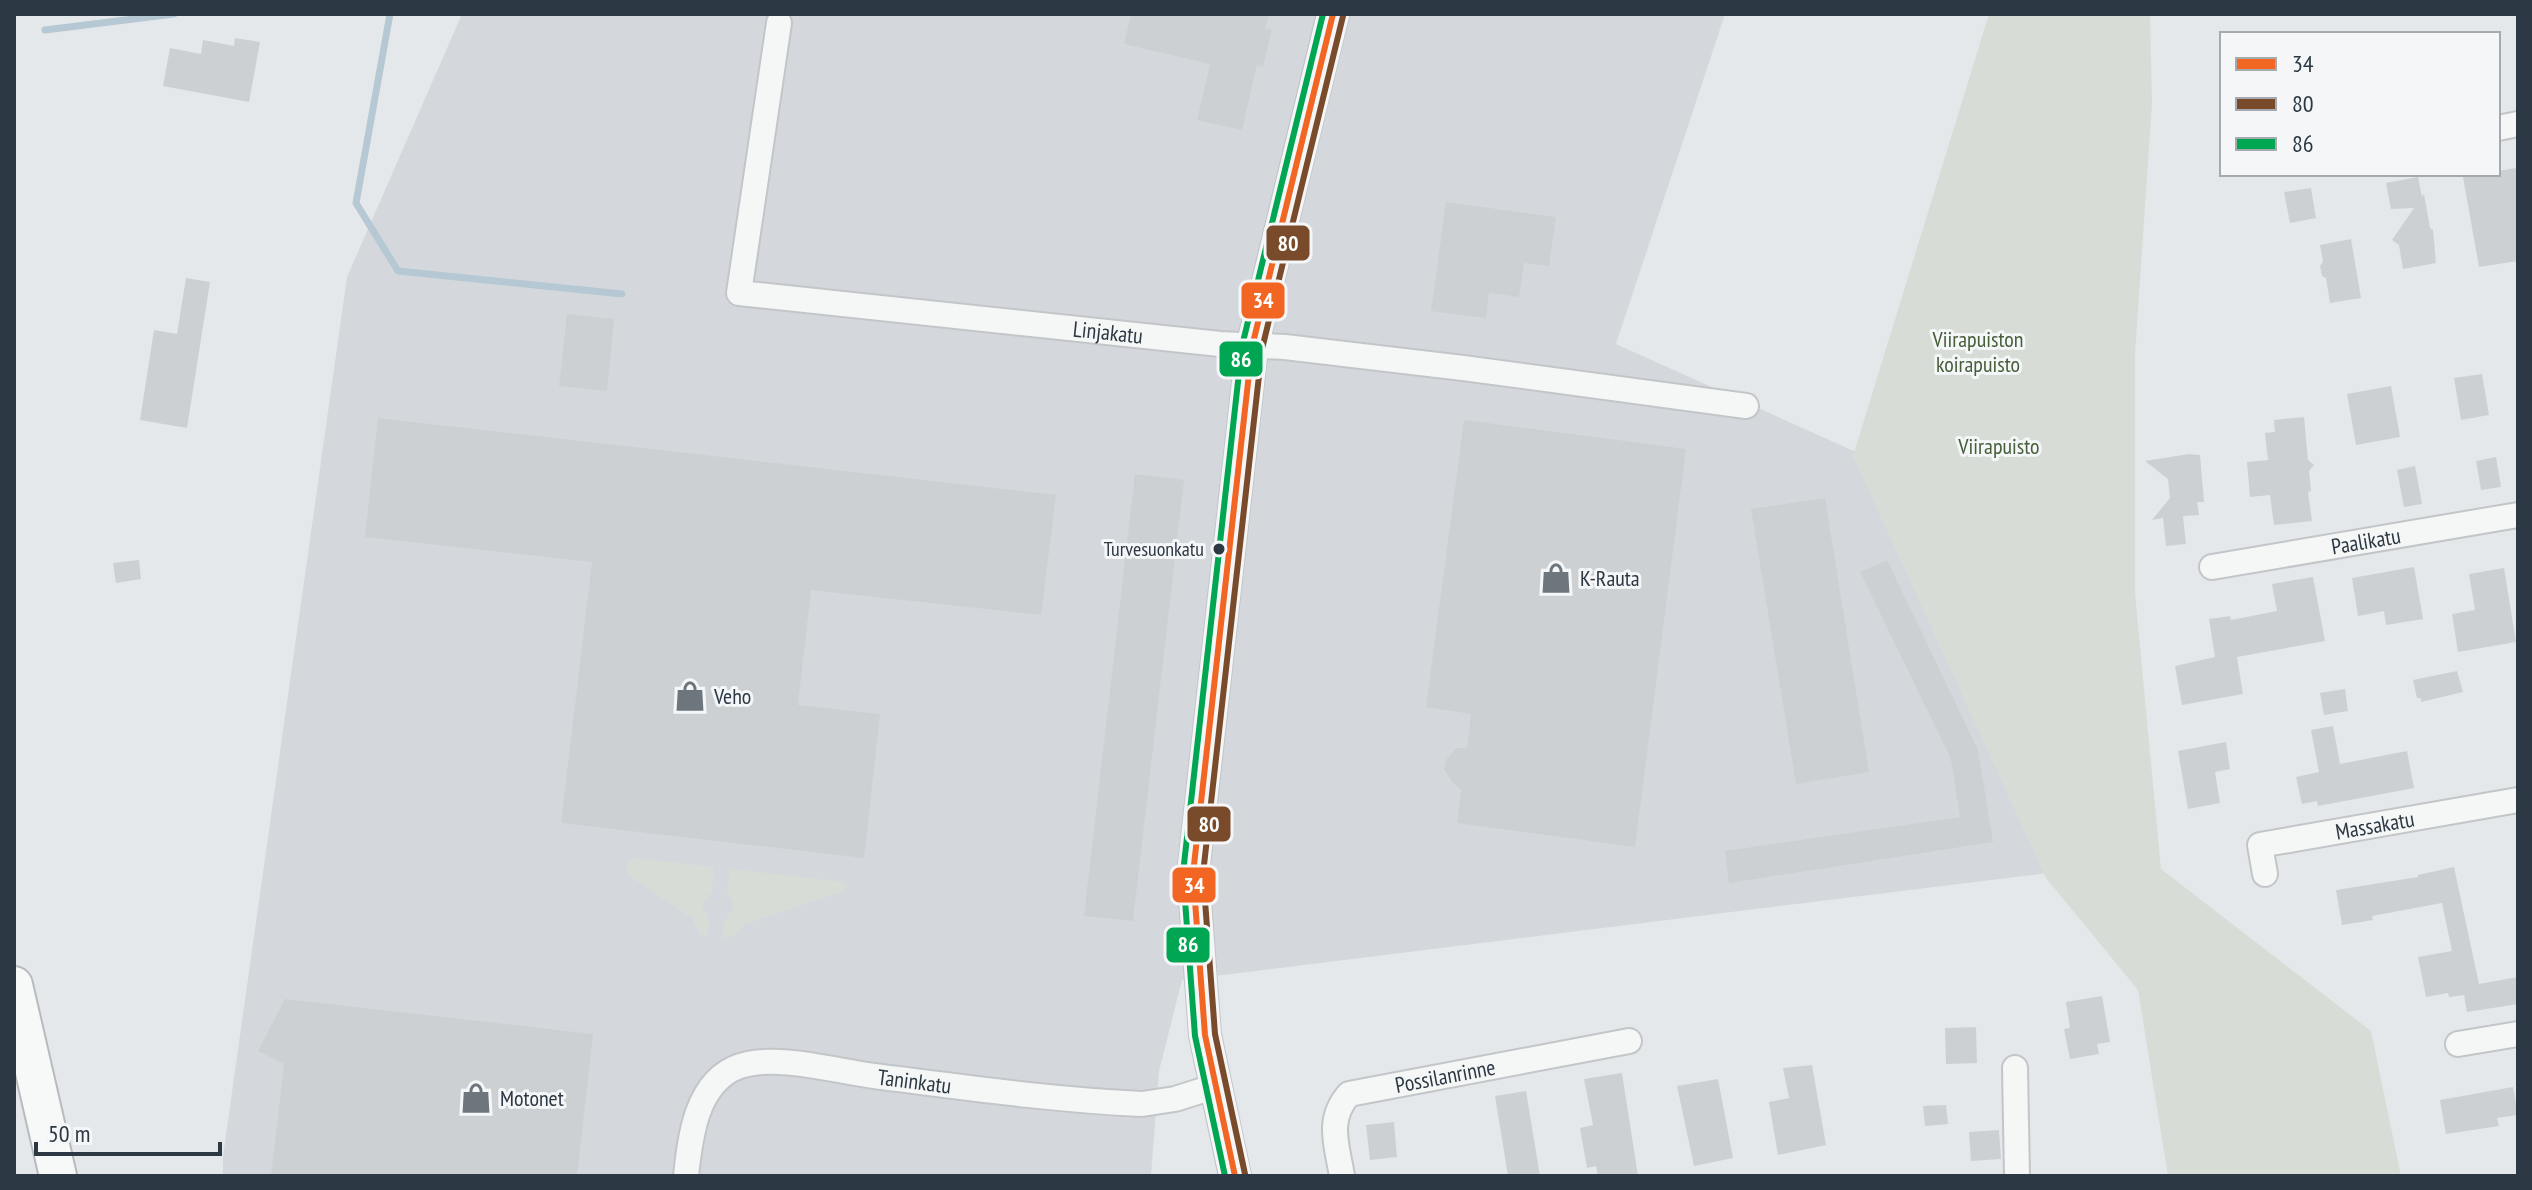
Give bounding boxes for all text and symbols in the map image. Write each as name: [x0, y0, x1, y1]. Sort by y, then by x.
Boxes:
legend: [2220, 32, 2500, 176]
text: 34: [2292, 48, 2314, 79]
text: 80: [2292, 88, 2314, 119]
text: 86: [2292, 128, 2314, 159]
line badge: 80: [1265, 224, 1311, 262]
text: 80: [1277, 229, 1299, 257]
line badge: 34: [1240, 281, 1286, 320]
text: 34: [1252, 286, 1274, 314]
street label: Linjakatu: [1072, 315, 1144, 350]
park label: Viirapuiston koirapuisto: [1932, 325, 2023, 378]
line badge: 86: [1218, 340, 1264, 378]
text: 86: [1230, 345, 1252, 373]
park label: Viirapuisto: [1957, 432, 2040, 460]
street label: Paalikatu: [2329, 521, 2403, 561]
place label: Turvesuonkatu: [1104, 536, 1204, 562]
marker: Turvesuonkatu: [1211, 541, 1227, 557]
shop icon: K-Rauta: [1539, 561, 1573, 595]
place label: K-Rauta: [1580, 564, 1640, 592]
shop icon: Veho: [673, 679, 707, 713]
place label: Veho: [713, 682, 751, 710]
street label: Massakatu: [2333, 804, 2416, 846]
line badge: 80: [1186, 805, 1232, 843]
text: 80: [1198, 810, 1220, 838]
line badge: 34: [1171, 866, 1217, 904]
text: 34: [1183, 871, 1205, 899]
line badge: 86: [1165, 926, 1211, 964]
text: 86: [1177, 930, 1199, 958]
street label: Possilanrinne: [1393, 1053, 1498, 1099]
street label: Taninkatu: [876, 1063, 953, 1100]
shop icon: Motonet: [459, 1081, 493, 1115]
place label: Motonet: [500, 1084, 564, 1112]
scale bar: [36, 1106, 220, 1156]
text: 50 m: [48, 1118, 90, 1149]

